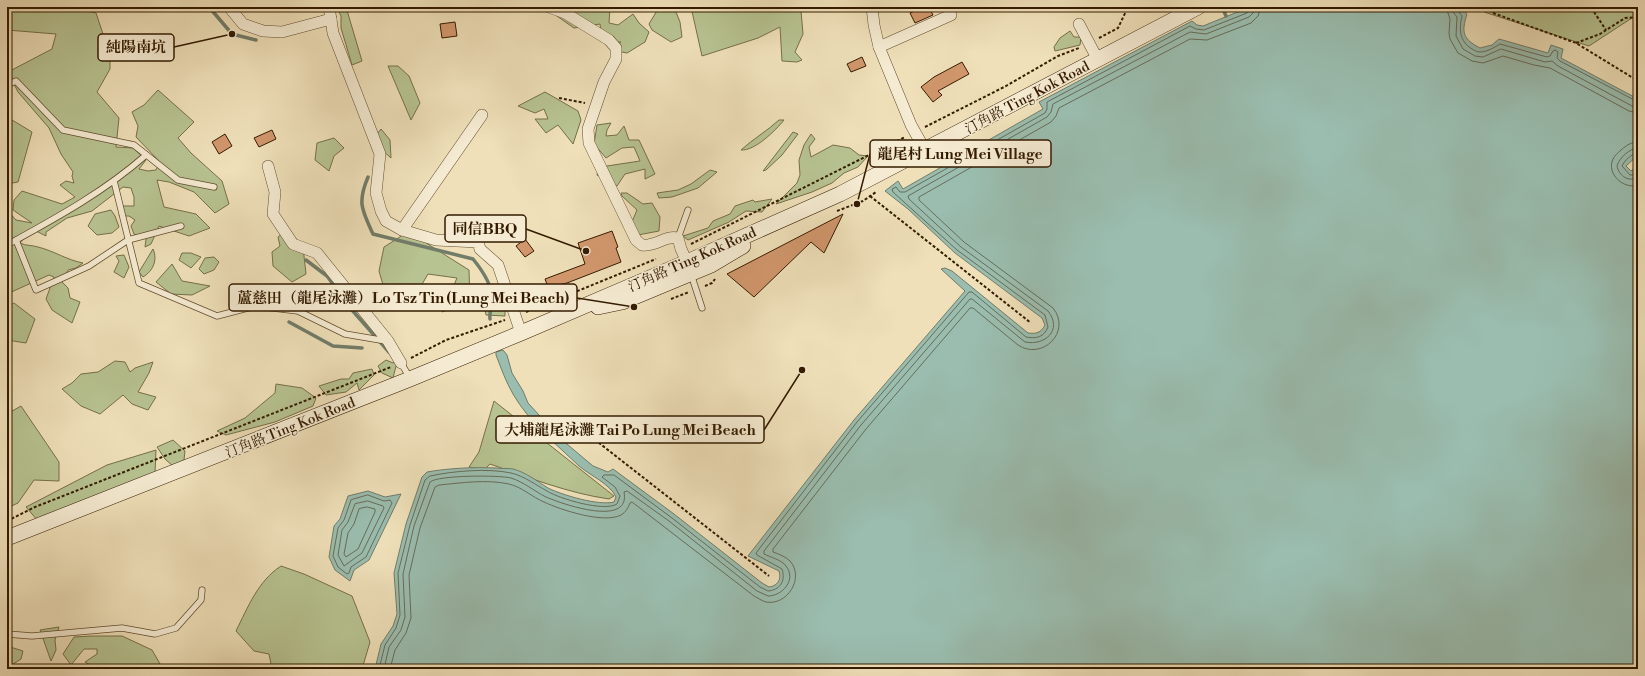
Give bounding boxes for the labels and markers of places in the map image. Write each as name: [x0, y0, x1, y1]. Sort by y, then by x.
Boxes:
callout: 純陽南坑: [98, 34, 174, 61]
callout: 龍尾村 Lung Mei Village: [870, 140, 1051, 167]
callout: 同信BBQ: [445, 215, 526, 242]
callout: 蘆慈田（龍尾泳灘）Lo Tsz Tin (Lung Mei Beach): [229, 284, 577, 311]
callout: 大埔龍尾泳灘 Tai Po Lung Mei Beach: [496, 416, 764, 443]

